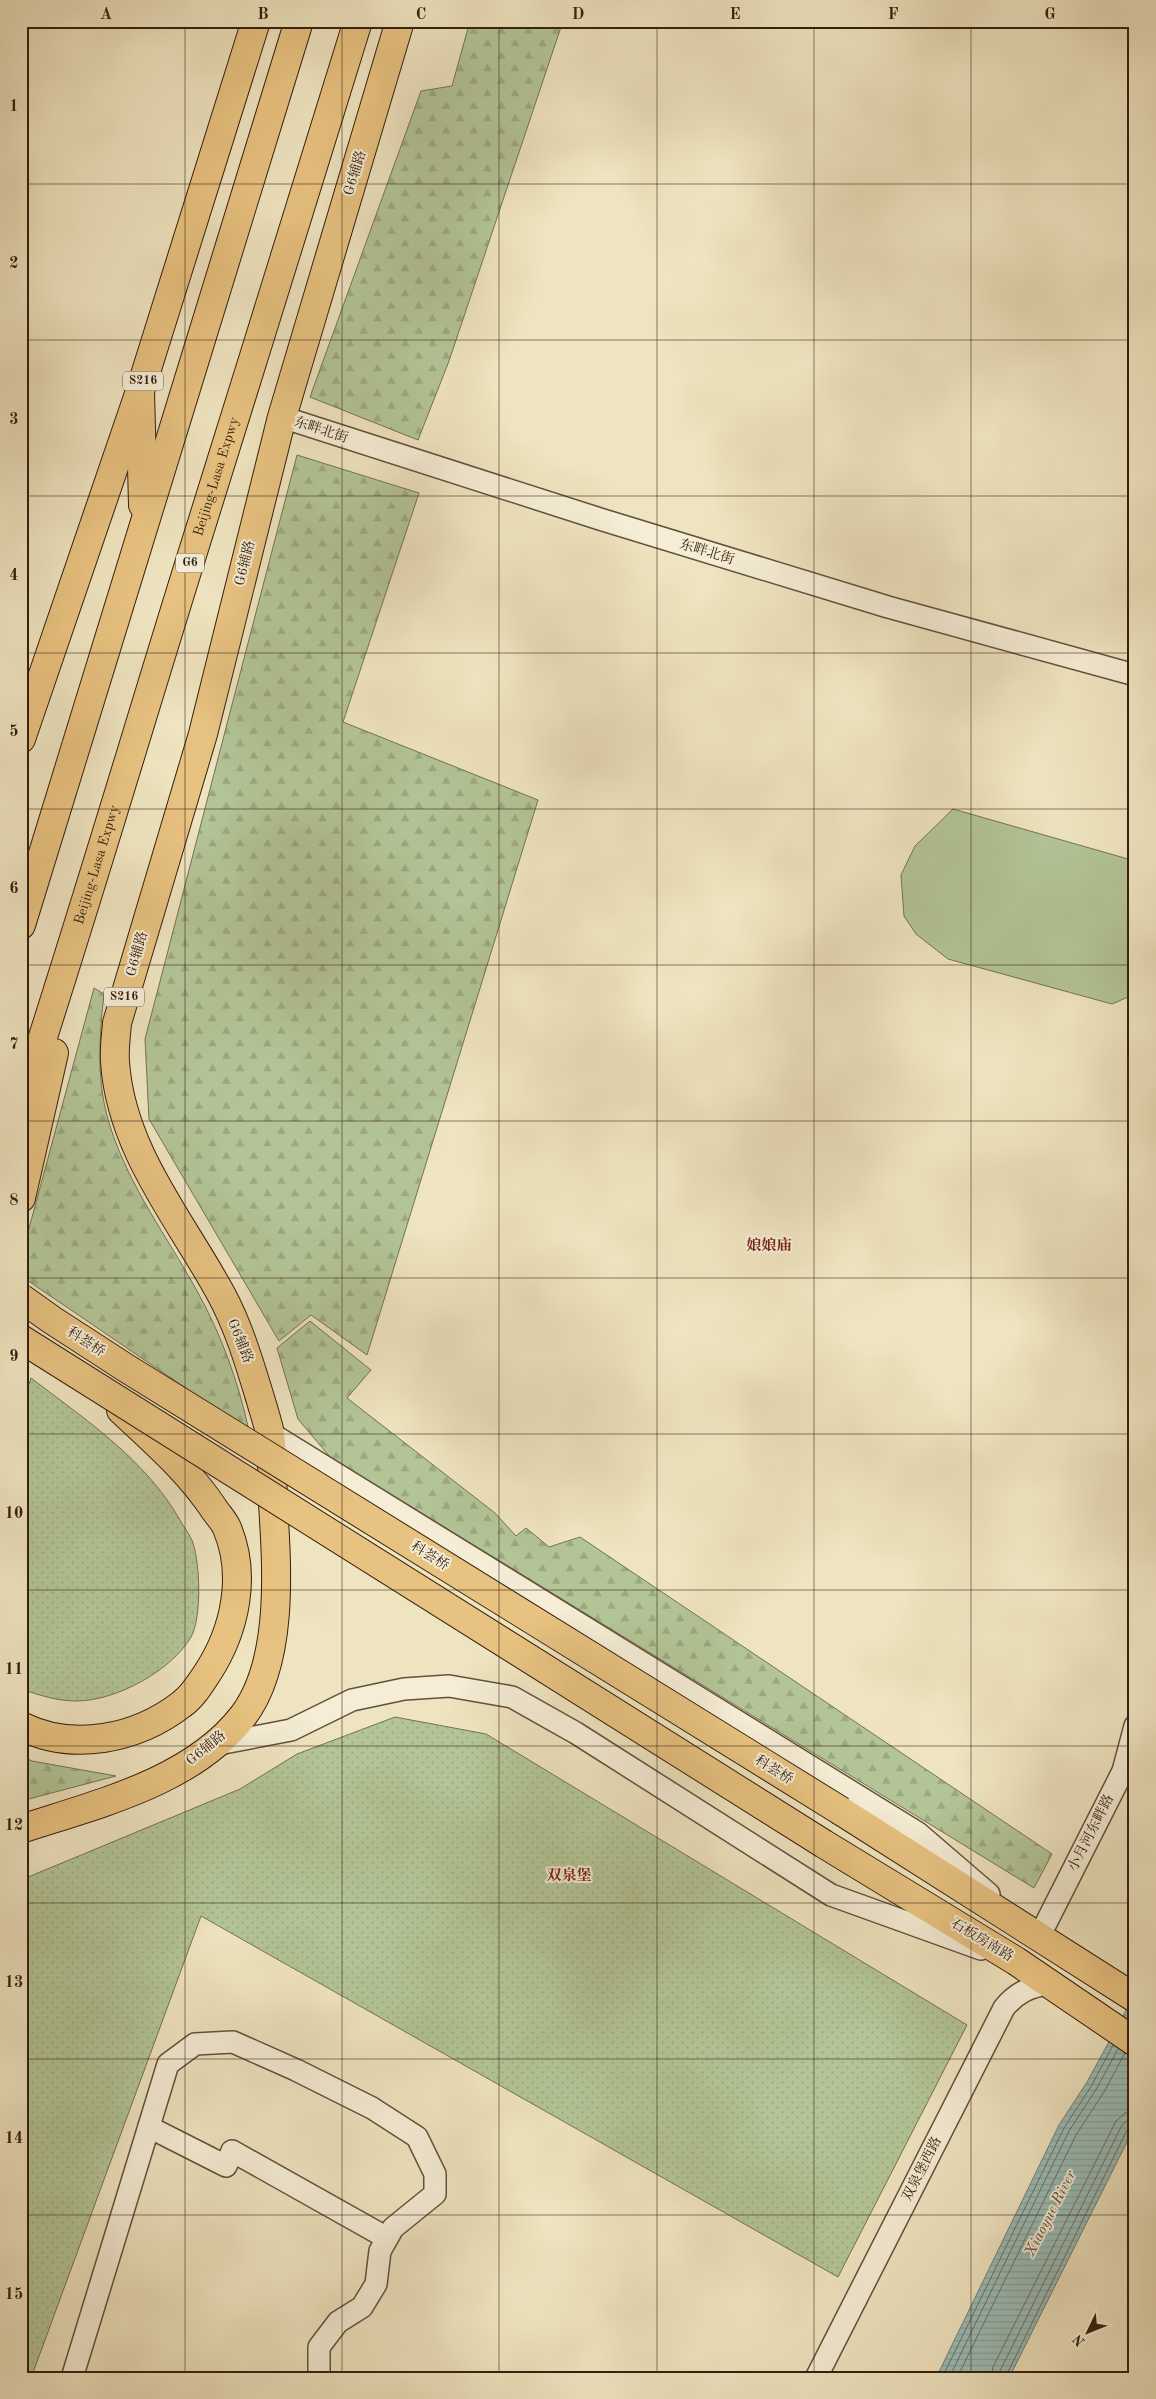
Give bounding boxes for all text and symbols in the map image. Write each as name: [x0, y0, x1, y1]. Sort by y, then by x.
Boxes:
text: A: [100, 7, 112, 23]
text: B: [257, 7, 269, 23]
text: C: [416, 7, 426, 23]
text: D: [572, 7, 584, 23]
text: E: [729, 7, 741, 23]
text: F: [888, 7, 899, 23]
text: G: [1044, 7, 1056, 23]
text: 1: [9, 99, 19, 115]
street label: G6辅路: [341, 149, 368, 197]
text: 2: [9, 256, 19, 272]
road number: S216: [123, 372, 163, 391]
text: 3: [9, 412, 19, 428]
street label: 东畔北街: [292, 414, 350, 445]
street label: Beijing-Lasa Expwy: [191, 415, 242, 538]
street label: 东畔北街: [678, 536, 736, 567]
street label: G6辅路: [232, 539, 257, 587]
road number: G6: [176, 554, 204, 572]
text: 4: [9, 568, 19, 584]
text: 5: [9, 724, 19, 740]
street label: Beijing-Lasa Expwy: [72, 803, 122, 926]
text: 6: [9, 881, 19, 897]
street label: G6辅路: [123, 930, 150, 978]
road number: S216: [104, 988, 144, 1006]
text: 7: [9, 1037, 19, 1053]
text: 8: [9, 1193, 19, 1209]
district label: 娘娘庙: [746, 1236, 792, 1254]
street label: G6辅路: [225, 1317, 256, 1365]
street label: 科荟桥: [65, 1324, 108, 1359]
text: 9: [9, 1349, 19, 1365]
text: 10: [5, 1506, 23, 1522]
street label: 科荟桥: [408, 1538, 452, 1573]
text: 11: [5, 1662, 23, 1678]
street label: G6辅路: [183, 1727, 228, 1768]
street label: 科荟桥: [752, 1752, 796, 1787]
street label: 小月河东畔路: [1065, 1792, 1116, 1874]
text: 12: [5, 1818, 23, 1834]
district label: 双泉堡: [546, 1867, 592, 1884]
street label: 石板房南路: [948, 1915, 1016, 1964]
text: 13: [5, 1975, 23, 1991]
text: 14: [5, 2131, 23, 2147]
street label: 双泉堡西路: [899, 2134, 944, 2203]
water label: Xiaoyue River: [1023, 2168, 1079, 2260]
text: 15: [5, 2287, 23, 2303]
north arrow: [1064, 2306, 1114, 2356]
text: N: [1070, 2331, 1088, 2349]

